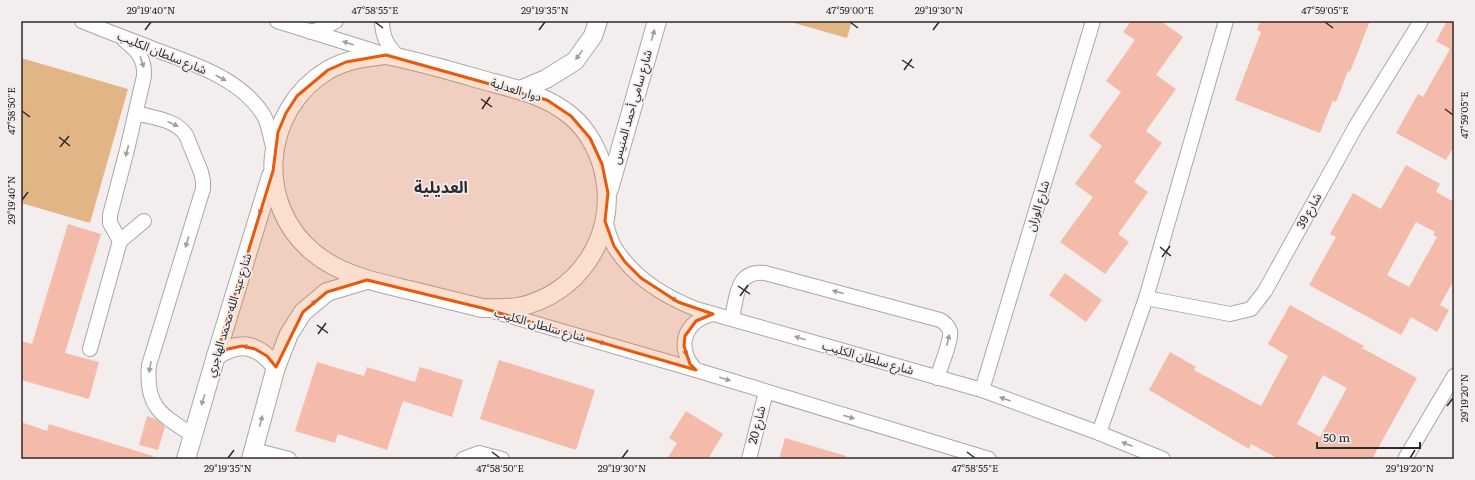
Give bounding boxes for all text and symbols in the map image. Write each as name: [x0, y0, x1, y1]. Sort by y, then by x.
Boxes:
text: 29°19'40"N: [127, 2, 175, 17]
text: 47°58'55"E: [352, 2, 398, 17]
text: 29°19'35"N: [521, 2, 569, 17]
text: 47°59'00"E: [826, 2, 874, 17]
text: 29°19'30"N: [915, 2, 963, 17]
text: 47°59'05"E: [1301, 2, 1349, 17]
street label: شارع سلطان الكليب: [115, 26, 210, 79]
one-way arrow: [651, 28, 657, 41]
one-way arrow: [342, 40, 354, 46]
street label: شارع سامي أحمد المنيس: [606, 47, 658, 167]
one-way arrow: [575, 49, 584, 60]
one-way arrow: [139, 57, 145, 69]
street label: دوار العدلية: [488, 73, 544, 105]
one-way arrow: [215, 75, 227, 81]
text: 47°58'50"E: [3, 87, 18, 135]
text: 47°59'05"E: [1456, 91, 1471, 139]
one-way arrow: [167, 121, 179, 128]
one-way arrow: [123, 145, 129, 157]
district label: العديلية: [414, 174, 468, 198]
text: 29°19'40"N: [3, 176, 18, 224]
street label: شارع الوزان: [1021, 178, 1054, 234]
street label: شارع 39: [1291, 189, 1326, 232]
one-way arrow: [258, 203, 264, 215]
one-way arrow: [184, 237, 190, 249]
street label: شارع عبد الله محمد الهاجري: [201, 251, 257, 379]
one-way arrow: [832, 289, 844, 295]
one-way arrow: [670, 297, 681, 304]
one-way arrow: [307, 299, 317, 309]
street label: شارع سلطان الكليب: [492, 302, 588, 347]
one-way arrow: [946, 334, 952, 346]
one-way arrow: [793, 335, 805, 341]
street label: شارع سلطان الكليب: [820, 335, 916, 380]
one-way arrow: [594, 339, 606, 345]
one-way arrow: [242, 344, 255, 350]
one-way arrow: [682, 344, 688, 356]
one-way arrow: [146, 361, 152, 373]
text: 29°19'20"N: [1456, 374, 1471, 422]
one-way arrow: [719, 376, 731, 382]
one-way arrow: [200, 394, 206, 406]
one-way arrow: [998, 395, 1010, 401]
street label: شارع 20: [743, 404, 770, 446]
one-way arrow: [843, 414, 855, 420]
one-way arrow: [259, 415, 265, 428]
scale bar: [1317, 424, 1420, 450]
text: 50 m: [1323, 428, 1350, 446]
one-way arrow: [1120, 441, 1132, 447]
text: 29°19'35"N: [204, 460, 252, 475]
text: 47°58'50"E: [476, 460, 524, 475]
text: 29°19'30"N: [598, 460, 646, 475]
text: 47°58'55"E: [952, 460, 998, 475]
text: 29°19'20"N: [1386, 460, 1434, 475]

